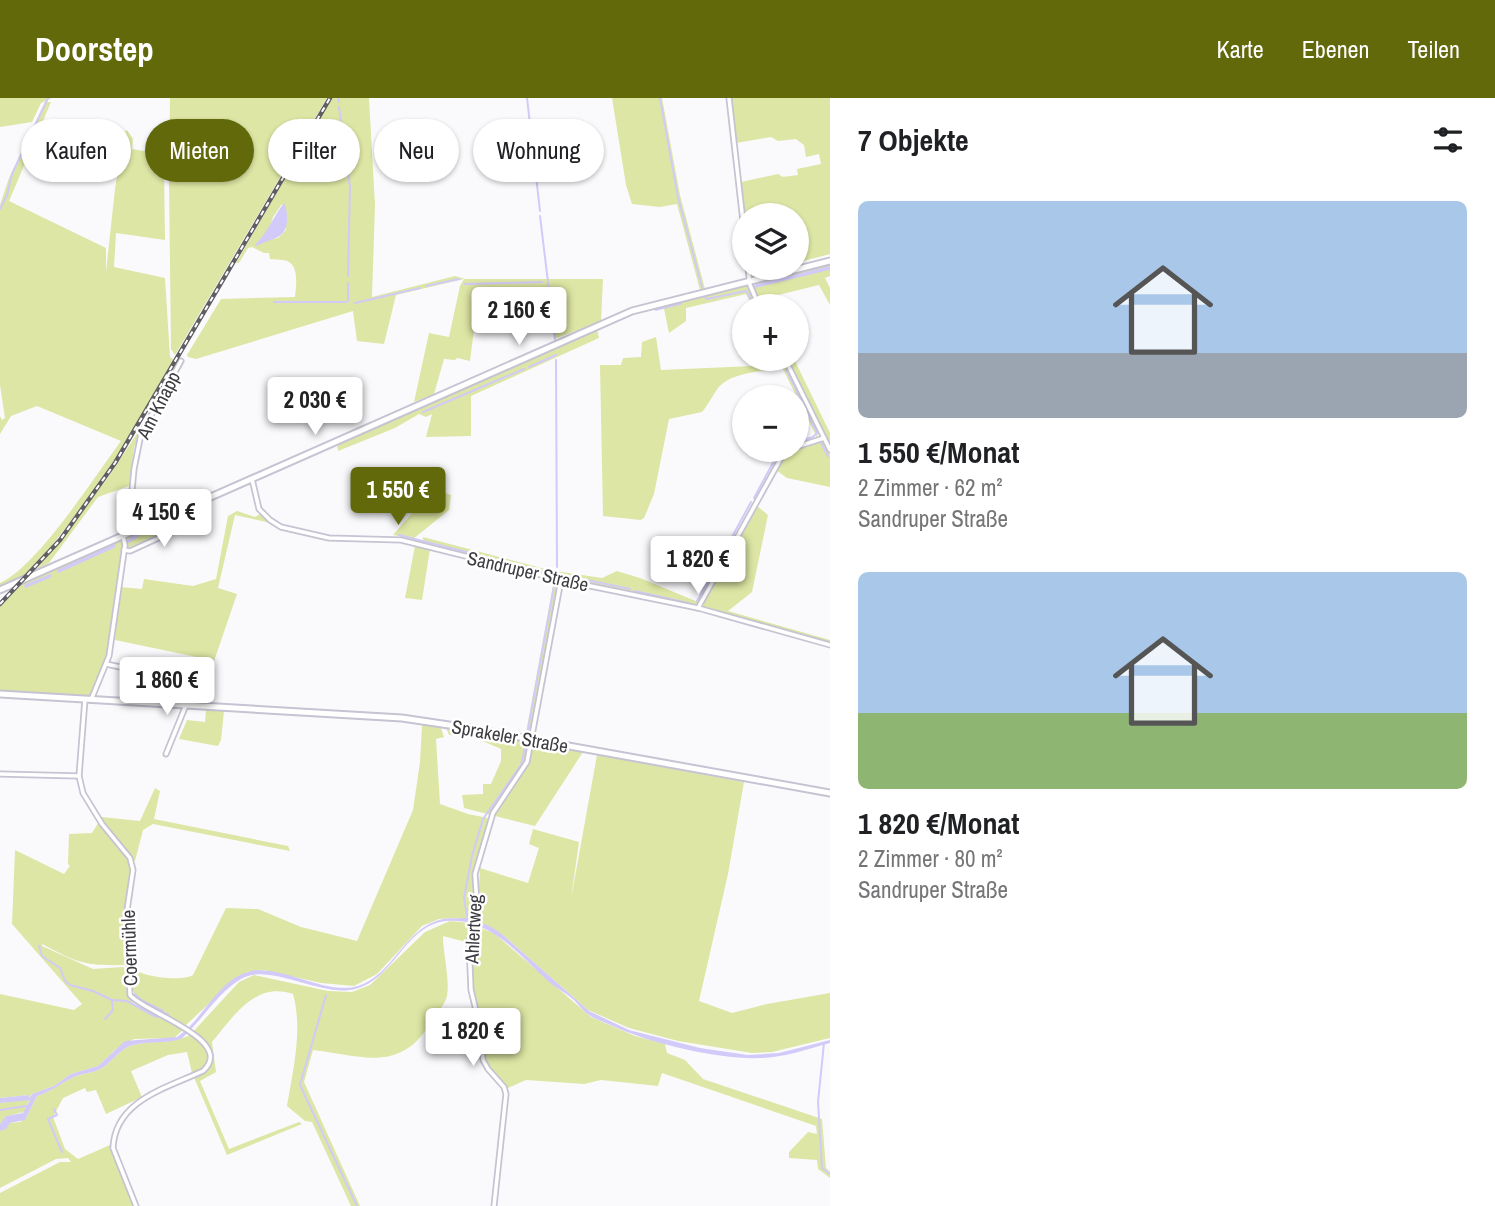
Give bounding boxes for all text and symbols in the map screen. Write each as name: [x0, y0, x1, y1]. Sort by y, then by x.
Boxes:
text: Doorstep: [35, 27, 154, 71]
text: Karte: [1217, 33, 1264, 65]
text: Ebenen: [1302, 33, 1369, 65]
text: Teilen: [1407, 33, 1460, 65]
chip: Kaufen: [21, 119, 131, 182]
chip: Mieten: [145, 119, 254, 182]
chip: Filter: [268, 119, 360, 182]
chip: Neu: [374, 119, 459, 182]
chip: Wohnung: [473, 119, 604, 182]
text: 7 Objekte: [858, 120, 969, 160]
icon: filters: [1429, 121, 1467, 159]
map controls: [732, 203, 809, 462]
button: layers: [732, 203, 809, 280]
icon: home: [1100, 247, 1226, 373]
pin: 2 160 €: [454, 288, 584, 347]
text: 2 160 €: [488, 294, 550, 325]
button: +: [732, 294, 809, 371]
street label: Am Knapp: [129, 367, 186, 444]
pin: 2 030 €: [250, 378, 380, 437]
text: 2 030 €: [284, 384, 346, 415]
button: −: [732, 385, 809, 462]
text: 1 550 €/Monat: [858, 432, 1019, 472]
pin: 1 550 €: [333, 468, 463, 527]
text: 2 Zimmer · 62 m²: [858, 472, 1003, 503]
text: 1 550 €: [367, 474, 429, 505]
pin: 4 150 €: [99, 490, 229, 549]
text: 4 150 €: [133, 496, 195, 527]
text: Sandruper Straße: [858, 503, 1008, 534]
pin: 1 820 €: [633, 536, 763, 596]
text: 1 820 €: [667, 543, 729, 574]
street label: Sandruper Straße: [465, 544, 591, 598]
icon: home: [1100, 618, 1226, 744]
pin: 1 860 €: [102, 658, 232, 717]
text: 1 860 €: [136, 664, 198, 695]
street label: Sprakeler Straße: [450, 713, 570, 759]
text: 1 820 €/Monat: [858, 803, 1019, 843]
text: 2 Zimmer · 80 m²: [858, 843, 1003, 874]
text: Sandruper Straße: [858, 874, 1008, 905]
street label: Ahlertweg: [458, 893, 488, 965]
street label: Coermühle: [115, 909, 143, 987]
pin: 1 820 €: [408, 1009, 538, 1068]
text: 1 820 €: [442, 1015, 504, 1046]

